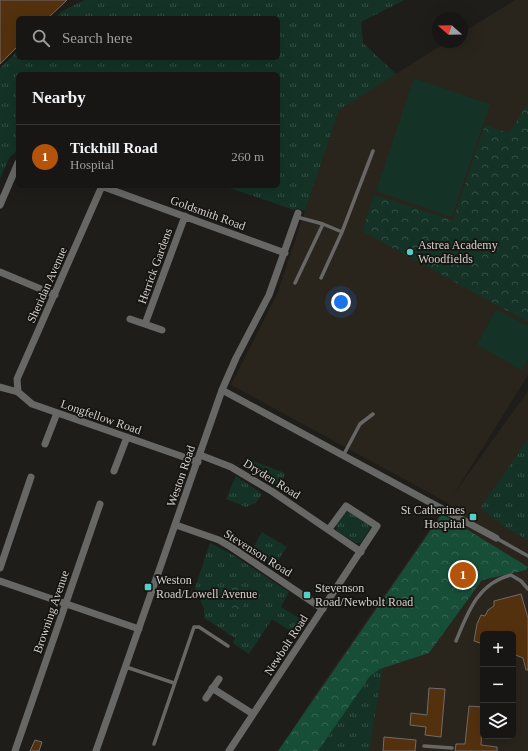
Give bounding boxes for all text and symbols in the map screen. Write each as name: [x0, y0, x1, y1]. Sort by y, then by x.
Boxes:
north arrow: [432, 12, 468, 48]
search box: [16, 16, 280, 60]
icon: search: [30, 27, 52, 49]
text: Search here: [62, 30, 132, 46]
text: Nearby: [32, 88, 86, 107]
text: Tickhill Road: [70, 140, 158, 156]
text: 1: [42, 149, 48, 164]
text: 260 m: [231, 149, 264, 164]
text: Hospital: [70, 157, 114, 172]
street label: Goldsmith Road: [168, 193, 248, 233]
street label: Herrick Gardens: [135, 226, 175, 306]
place label: Astrea Academy Woodfields: [418, 238, 498, 266]
street label: Sheridan Avenue: [24, 245, 70, 325]
marker: Astrea Academy Woodfields: [405, 247, 415, 257]
your location: [331, 292, 351, 312]
street label: Longfellow Road: [59, 397, 143, 437]
street label: Weston Road: [164, 443, 198, 509]
street label: Dryden Road: [241, 456, 303, 502]
place label: St Catherines Hospital: [401, 503, 466, 531]
marker: St Catherines Hospital: [468, 512, 478, 522]
street label: Stevenson Road: [221, 526, 295, 580]
pin: 1: [450, 560, 476, 590]
street label: Browning Avenue: [30, 569, 72, 655]
place label: Weston Road/Lowell Avenue: [156, 573, 257, 601]
place label: Stevenson Road/Newbolt Road: [315, 581, 413, 609]
marker: Weston Road/Lowell Avenue: [143, 582, 153, 592]
marker: Stevenson Road/Newbolt Road: [302, 590, 312, 600]
street label: Newbolt Road: [261, 612, 311, 678]
map controls: [480, 631, 516, 739]
button: +: [480, 631, 516, 667]
button: −: [480, 667, 516, 703]
button: layers: [480, 703, 516, 739]

